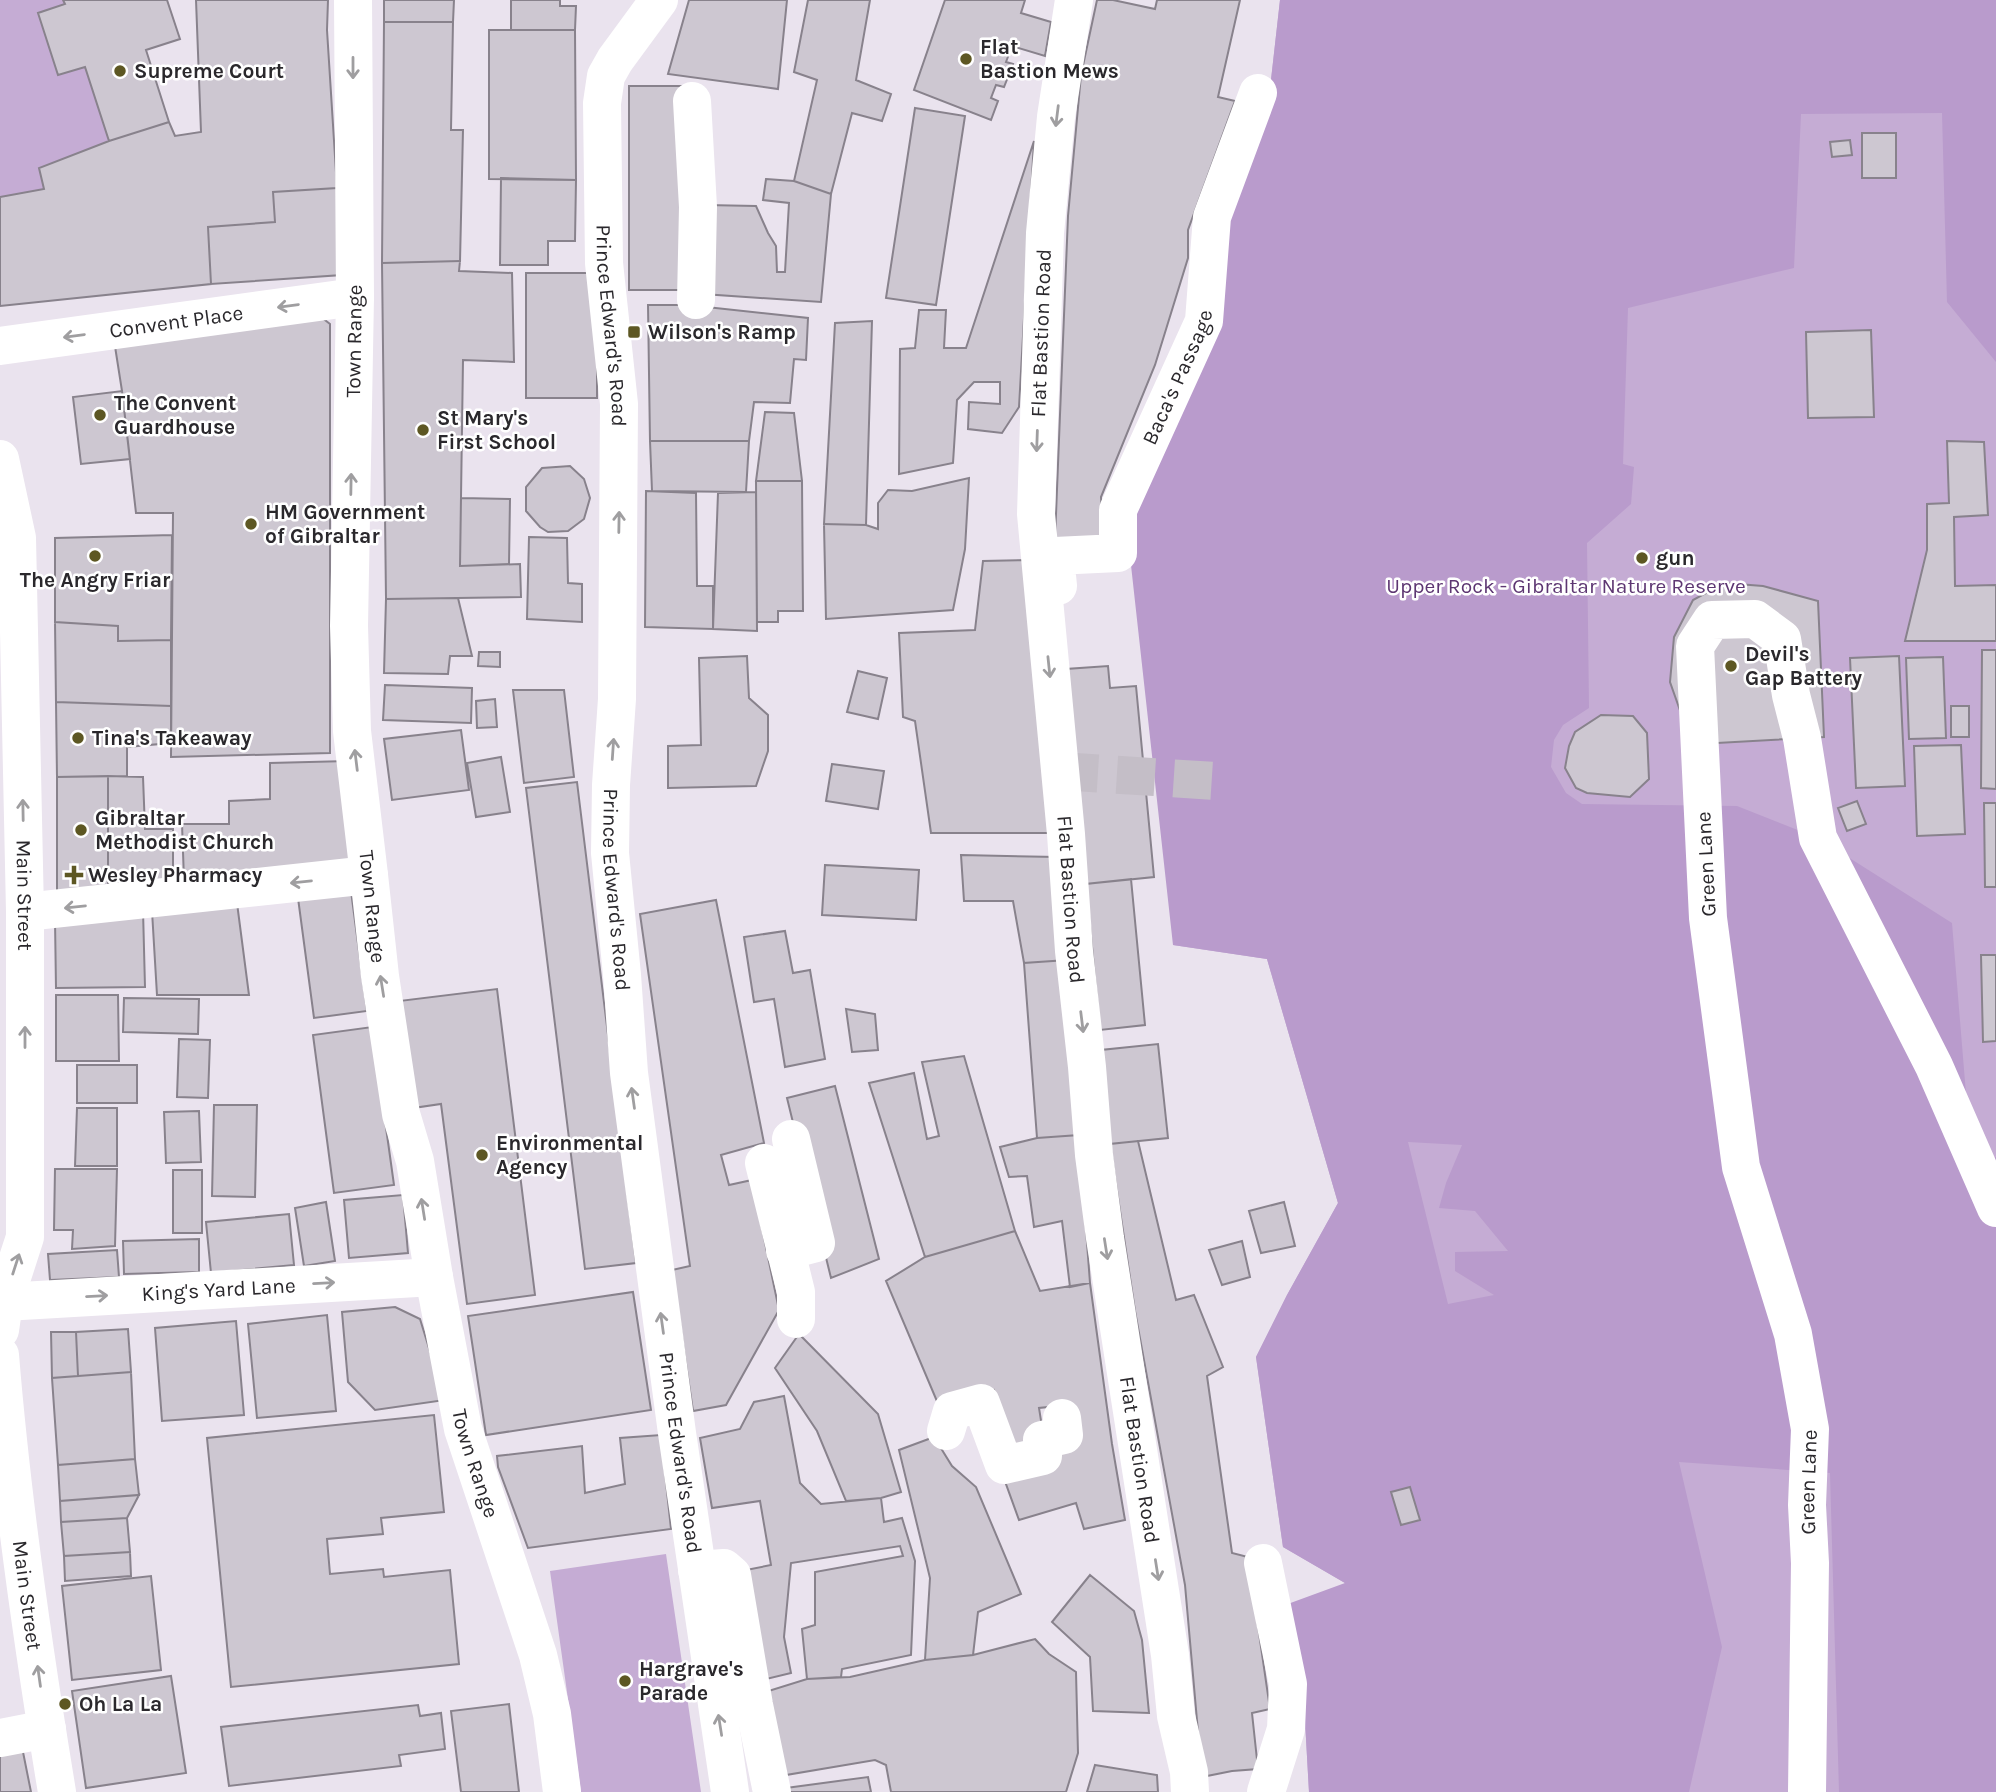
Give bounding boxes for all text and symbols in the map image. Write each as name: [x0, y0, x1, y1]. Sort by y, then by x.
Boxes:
place label: Flat Bastion Mews: [980, 35, 1119, 83]
marker: Flat Bastion Mews: [958, 51, 974, 67]
one-way arrow: [346, 56, 360, 79]
place label: Supreme Court: [134, 59, 284, 83]
marker: Supreme Court: [112, 63, 128, 79]
one-way arrow: [1050, 104, 1063, 127]
street label: Prince Edward's Road: [592, 224, 631, 427]
street label: Flat Bastion Road: [1026, 248, 1056, 418]
street label: Town Range: [341, 284, 367, 398]
one-way arrow: [277, 300, 300, 313]
street label: Convent Place: [108, 301, 245, 343]
street label: Baca's Passage: [1137, 309, 1217, 448]
place label: Wilson's Ramp: [648, 320, 796, 344]
marker: Wilson's Ramp: [626, 324, 642, 340]
one-way arrow: [63, 329, 86, 342]
place label: The Convent Guardhouse: [114, 391, 236, 439]
place label: St Mary's First School: [437, 406, 556, 454]
marker: The Convent Guardhouse: [92, 407, 108, 423]
marker: St Mary's First School: [415, 422, 431, 438]
one-way arrow: [1030, 429, 1044, 452]
one-way arrow: [345, 472, 358, 495]
place label: HM Government of Gibraltar: [265, 500, 425, 548]
one-way arrow: [612, 511, 626, 534]
marker: HM Government of Gibraltar: [243, 516, 259, 532]
place label: gun: [1656, 546, 1694, 570]
marker: The Angry Friar: [87, 548, 103, 564]
marker: gun: [1634, 550, 1650, 566]
place label: The Angry Friar: [20, 568, 171, 592]
park label: Upper Rock - Gibraltar Nature Reserve: [1386, 574, 1746, 598]
place label: Devil's Gap Battery: [1745, 642, 1862, 690]
one-way arrow: [1043, 656, 1056, 678]
marker: Devil's Gap Battery: [1723, 658, 1739, 674]
place label: Tina's Takeaway: [92, 726, 252, 750]
marker: Tina's Takeaway: [70, 730, 86, 746]
one-way arrow: [607, 738, 620, 761]
one-way arrow: [349, 749, 362, 772]
street label: Prince Edward's Road: [598, 788, 635, 992]
one-way arrow: [16, 799, 30, 822]
place label: Gibraltar Methodist Church: [95, 806, 274, 854]
street label: Green Lane: [1691, 811, 1721, 917]
street label: Flat Bastion Road: [1052, 814, 1090, 985]
marker: Gibraltar Methodist Church: [73, 822, 89, 838]
street label: Main Street: [11, 839, 37, 951]
street label: Town Range: [354, 849, 391, 964]
place label: Wesley Pharmacy: [88, 863, 263, 887]
marker: Wesley Pharmacy: [66, 867, 82, 883]
one-way arrow: [290, 876, 312, 889]
one-way arrow: [64, 901, 86, 914]
one-way arrow: [375, 975, 388, 998]
one-way arrow: [1076, 1011, 1089, 1033]
one-way arrow: [18, 1026, 32, 1049]
one-way arrow: [626, 1087, 639, 1110]
place label: Environmental Agency: [496, 1131, 644, 1179]
marker: Environmental Agency: [474, 1147, 490, 1163]
one-way arrow: [416, 1198, 429, 1221]
one-way arrow: [1100, 1237, 1113, 1259]
one-way arrow: [11, 1253, 24, 1275]
street label: King's Yard Lane: [141, 1273, 296, 1306]
one-way arrow: [312, 1276, 334, 1289]
one-way arrow: [85, 1289, 107, 1302]
one-way arrow: [656, 1313, 669, 1335]
street label: Prince Edward's Road: [654, 1350, 707, 1555]
street label: Flat Bastion Road: [1115, 1375, 1164, 1545]
street label: Town Range: [447, 1407, 504, 1521]
street label: Green Lane: [1795, 1429, 1822, 1535]
street label: Main Street: [8, 1539, 47, 1652]
one-way arrow: [1151, 1558, 1164, 1581]
place label: Hargrave's Parade: [639, 1657, 744, 1705]
one-way arrow: [33, 1665, 46, 1688]
marker: Hargrave's Parade: [617, 1673, 633, 1689]
place label: Oh La La: [79, 1692, 162, 1716]
marker: Oh La La: [57, 1696, 73, 1712]
one-way arrow: [713, 1714, 726, 1736]

